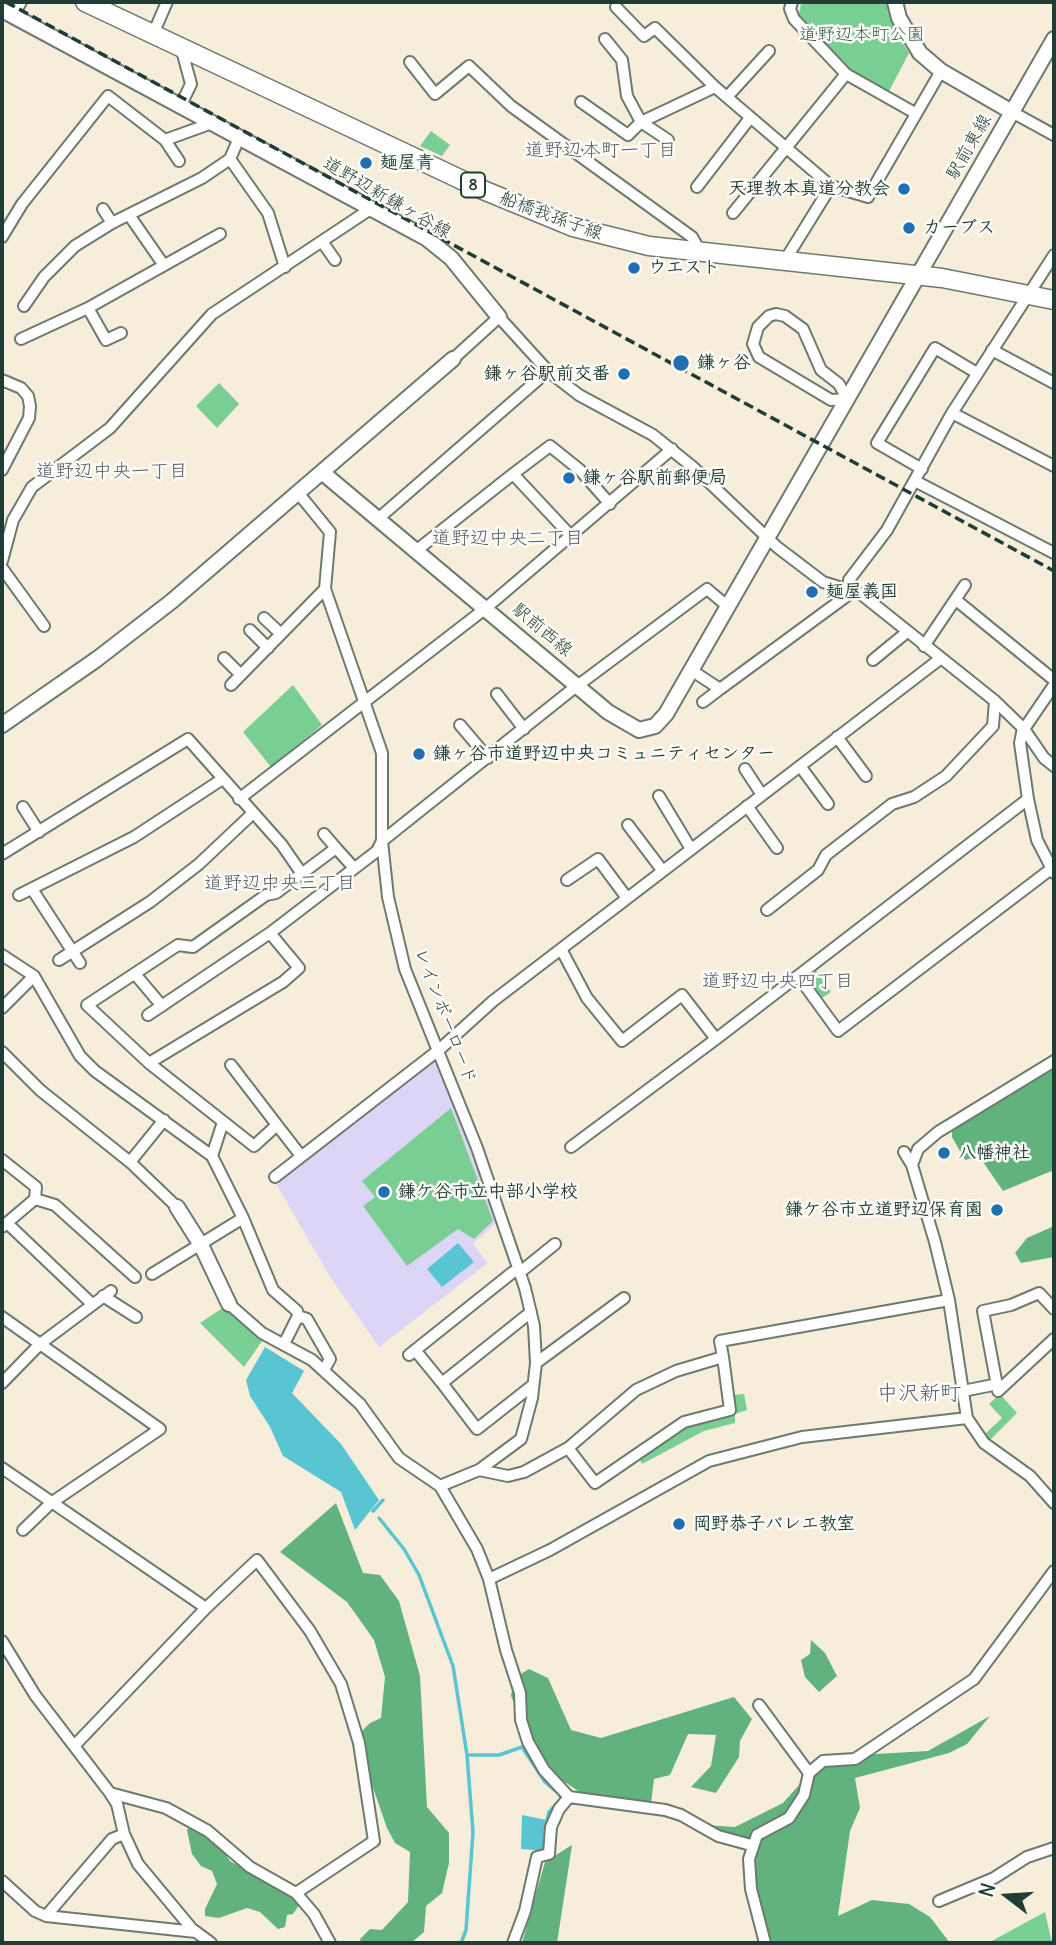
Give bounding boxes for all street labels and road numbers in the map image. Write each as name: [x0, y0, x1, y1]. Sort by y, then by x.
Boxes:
street label: 駅前東線: [942, 110, 996, 184]
street label: 道野辺新鎌ヶ谷線: [319, 153, 455, 243]
road number: 8: [461, 172, 485, 197]
street label: 船橋我孫子線: [497, 187, 605, 245]
street label: 駅前西線: [507, 599, 577, 661]
street label: レインボーロード: [409, 945, 481, 1087]

